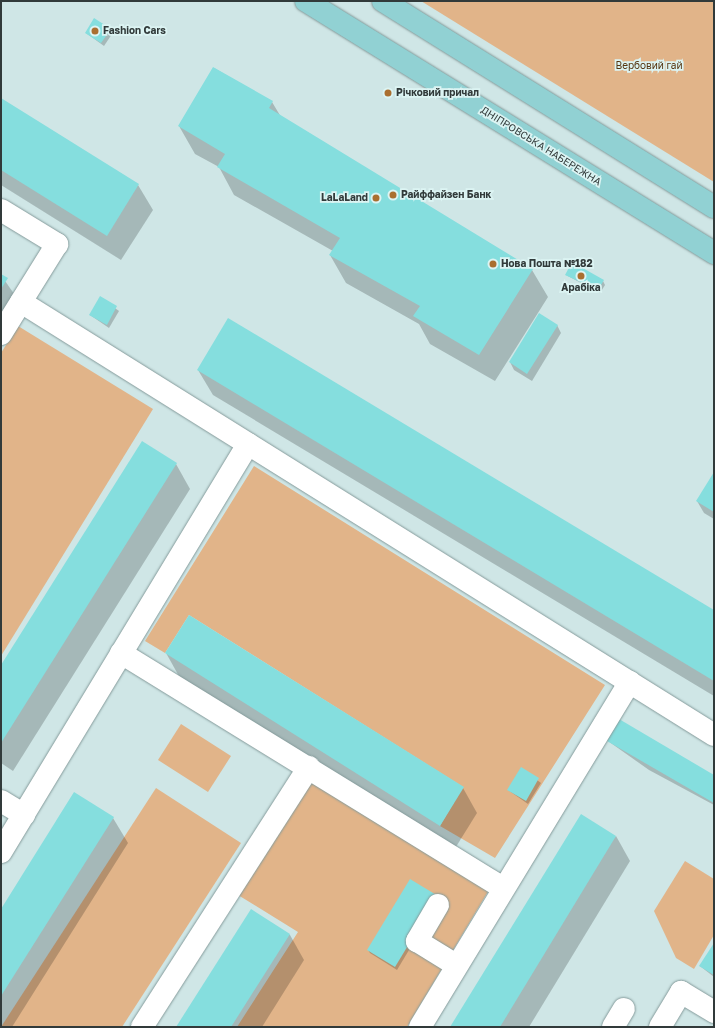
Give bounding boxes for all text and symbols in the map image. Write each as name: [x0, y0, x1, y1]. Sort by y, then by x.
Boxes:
place label: Fashion Cars: [103, 25, 166, 37]
marker: Fashion Cars: [90, 26, 100, 36]
park label: Вербовий гай: [615, 60, 683, 72]
place label: Річковий причал: [396, 87, 479, 99]
marker: Річковий причал: [383, 88, 393, 98]
street label: ДНІПРОВСЬКА НАБЕРЕЖНА: [479, 104, 603, 188]
place label: Райффайзен Банк: [401, 189, 491, 201]
marker: Райффайзен Банк: [388, 190, 398, 200]
place label: LaLaLand: [321, 192, 368, 204]
marker: LaLaLand: [371, 193, 381, 203]
place label: Нова Пошта №182: [501, 258, 593, 270]
marker: Нова Пошта №182: [488, 259, 498, 269]
marker: Арабіка: [576, 271, 586, 281]
place label: Арабіка: [561, 282, 601, 294]

